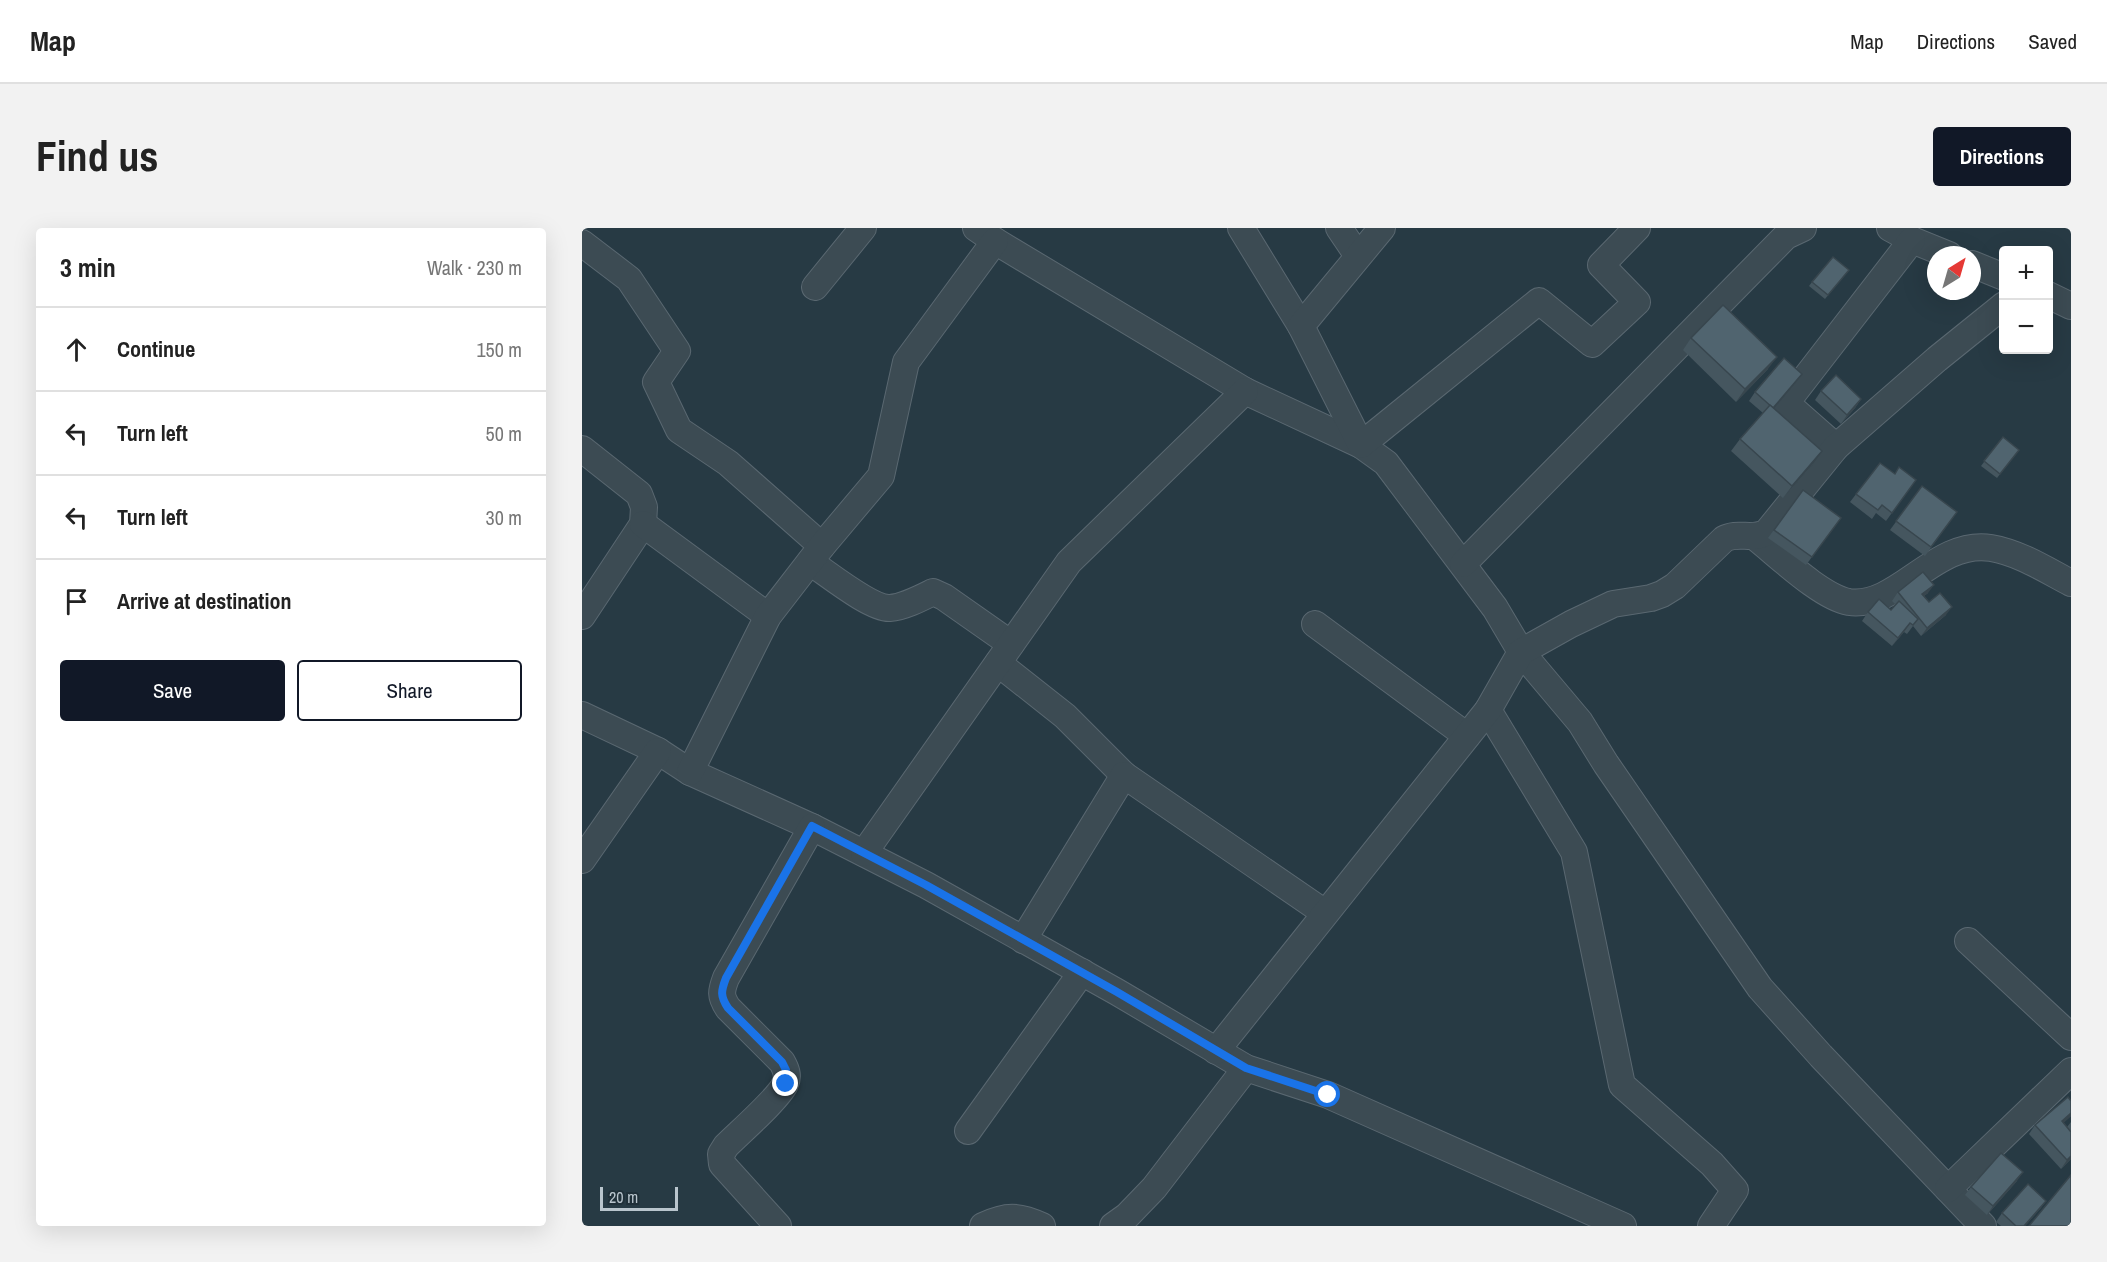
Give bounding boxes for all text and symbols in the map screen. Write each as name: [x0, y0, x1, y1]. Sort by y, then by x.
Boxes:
text: Map: [30, 22, 76, 60]
text: Map: [1850, 27, 1884, 56]
text: Directions: [1917, 27, 1995, 56]
text: Saved: [2028, 27, 2077, 56]
button: Directions: [1933, 127, 2071, 186]
text: Find us: [36, 128, 158, 184]
north arrow: [1927, 246, 1981, 300]
map controls: [1999, 246, 2053, 354]
button: +: [1999, 246, 2053, 300]
text: 3 min: [60, 250, 116, 285]
text: Walk · 230 m: [427, 254, 522, 281]
button: −: [1999, 300, 2053, 354]
icon: ahead: [60, 333, 93, 366]
text: Continue: [117, 334, 195, 364]
text: 150 m: [476, 336, 522, 363]
icon: left: [60, 417, 93, 450]
text: Turn left: [117, 418, 188, 448]
text: 50 m: [486, 420, 522, 447]
icon: left: [60, 501, 93, 534]
text: Turn left: [117, 502, 188, 532]
text: 30 m: [486, 504, 522, 531]
icon: arrive: [60, 585, 93, 618]
text: Arrive at destination: [117, 586, 291, 616]
button: Save: [60, 660, 285, 721]
button: Share: [297, 660, 522, 721]
route end: [772, 1070, 798, 1096]
route start: [1314, 1081, 1340, 1107]
scale bar: [600, 1184, 678, 1212]
text: 20 m: [609, 1186, 638, 1208]

